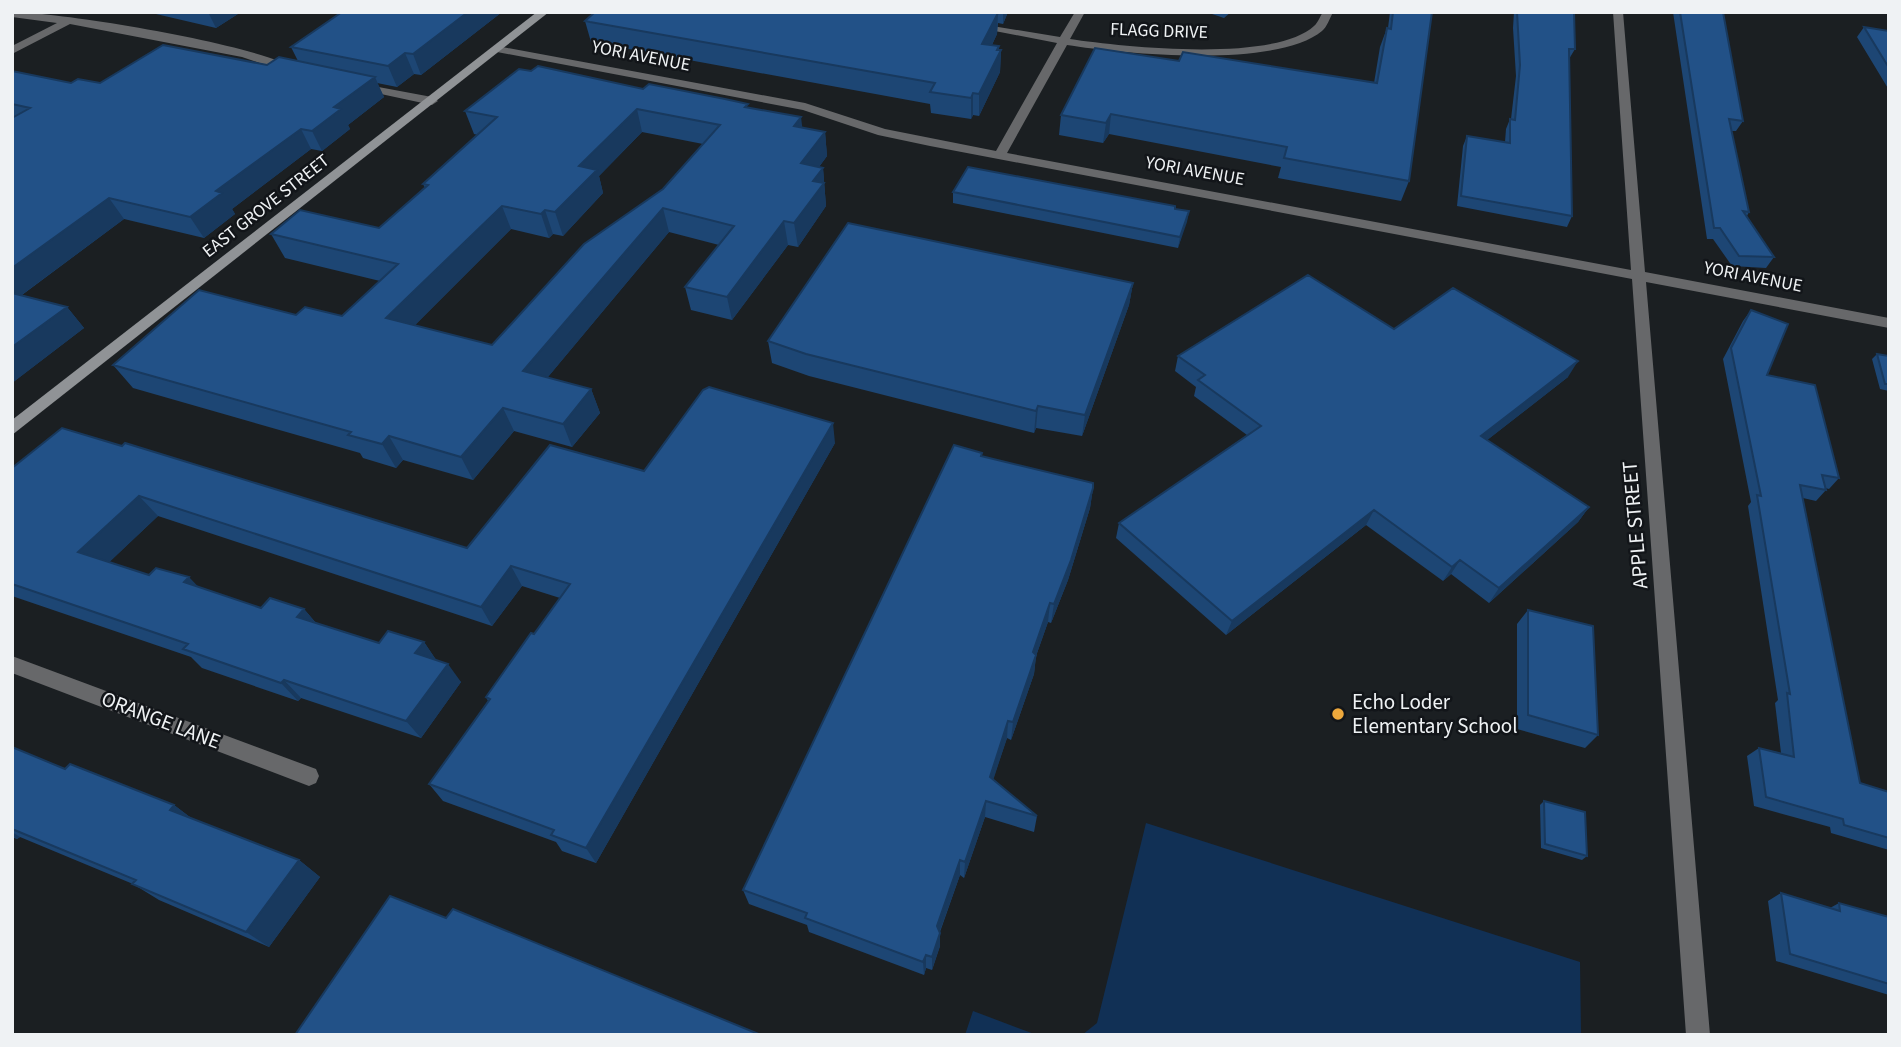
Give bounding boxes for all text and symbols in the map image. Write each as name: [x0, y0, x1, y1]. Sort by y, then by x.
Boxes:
street label: FLAGG DRIVE: [1110, 17, 1208, 45]
street label: YORI AVENUE: [589, 34, 692, 78]
street label: EAST GROVE STREET: [197, 148, 335, 264]
street label: YORI AVENUE: [1143, 150, 1246, 192]
street label: YORI AVENUE: [1701, 255, 1804, 299]
street label: APPLE STREET: [1614, 460, 1656, 590]
street label: ORANGE LANE: [97, 684, 225, 756]
place label: Echo Loder Elementary School: [1352, 687, 1518, 741]
marker: Echo Loder Elementary School: [1330, 706, 1346, 722]

